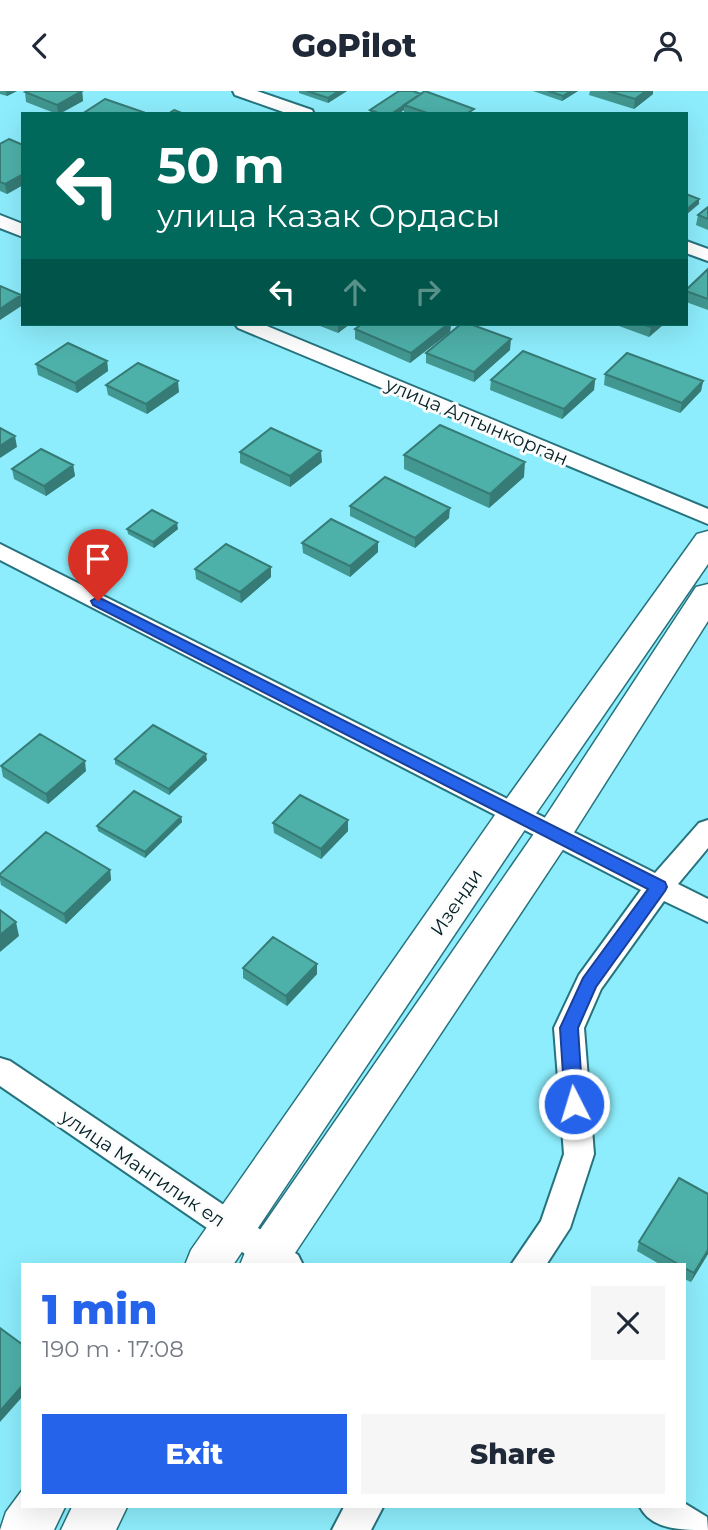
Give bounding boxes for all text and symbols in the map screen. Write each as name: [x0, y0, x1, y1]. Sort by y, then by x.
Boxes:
text: GoPilot: [291, 26, 417, 65]
icon: back: [21, 27, 59, 65]
icon: person: [649, 27, 687, 65]
text: 50 m: [157, 136, 285, 195]
icon: left: [42, 140, 133, 231]
text: улица Казак Ордасы: [157, 196, 500, 235]
icon: left: [263, 273, 301, 311]
icon: ahead: [336, 273, 374, 311]
icon: right: [409, 273, 447, 311]
street label: улица Алтынкорган: [381, 372, 571, 470]
pin: [68, 529, 128, 601]
icon: arrive: [79, 540, 117, 578]
street label: Изенди: [426, 864, 487, 940]
position arrow: [537, 1067, 611, 1141]
street label: улица Мангилик ел: [55, 1104, 229, 1232]
text: 1 min: [42, 1283, 158, 1335]
button: close: [591, 1286, 665, 1360]
text: 190 m · 17:08: [42, 1335, 184, 1363]
button: Exit: [42, 1414, 347, 1494]
button: Share: [361, 1414, 665, 1494]

